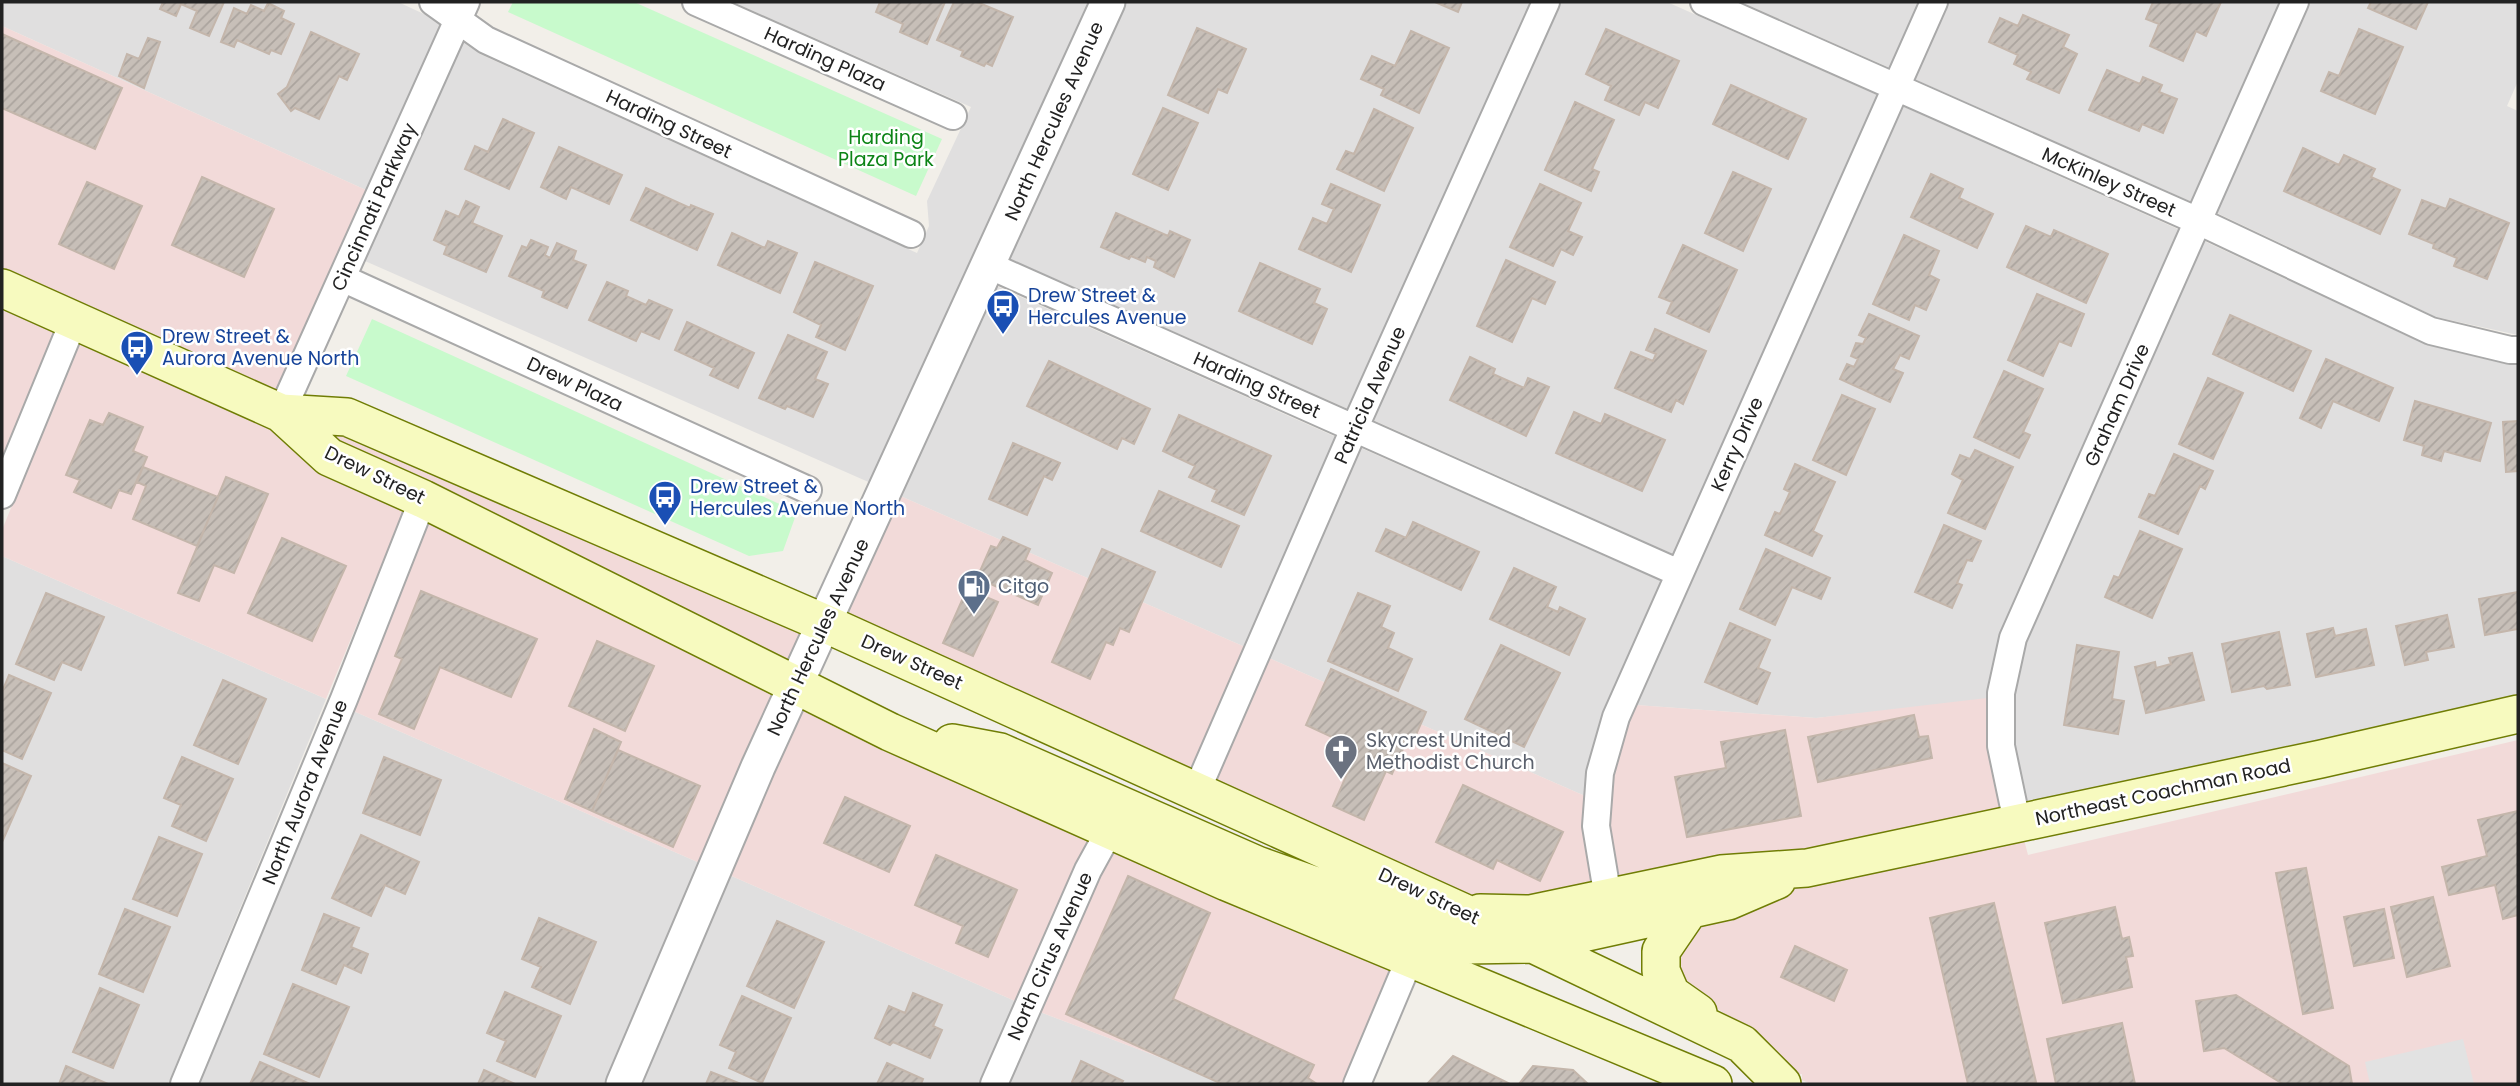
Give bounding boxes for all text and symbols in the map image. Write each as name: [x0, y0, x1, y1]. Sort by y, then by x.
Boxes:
street label: North Hercules Avenue: [998, 17, 1110, 225]
street label: Harding Plaza: [760, 20, 890, 98]
street label: Harding Street: [602, 83, 737, 165]
street label: Cincinnati Parkway: [325, 118, 423, 295]
park label: Harding Plaza Park: [838, 124, 934, 173]
street label: McKinley Street: [2038, 140, 2180, 224]
place label: Drew Street & Hercules Avenue: [1028, 282, 1187, 331]
bus stop icon: Drew Street & Hercules Avenue: [984, 287, 1022, 336]
street label: Patricia Avenue: [1328, 322, 1412, 468]
place label: Drew Street & Aurora Avenue North: [162, 323, 359, 372]
bus stop icon: Drew Street & Aurora Avenue North: [118, 328, 156, 377]
street label: Graham Drive: [2078, 339, 2156, 471]
street label: Harding Street: [1189, 345, 1325, 425]
street label: Drew Plaza: [523, 350, 627, 418]
street label: Kerry Drive: [1704, 392, 1770, 496]
street label: Drew Street: [320, 439, 430, 511]
place label: Drew Street & Hercules Avenue North: [690, 473, 905, 522]
bus stop icon: Drew Street & Hercules Avenue North: [646, 478, 684, 527]
street label: North Hercules Avenue: [760, 534, 876, 740]
fuel station icon: Citgo: [955, 567, 993, 616]
place label: Citgo: [998, 573, 1049, 600]
street label: Drew Street: [857, 628, 967, 696]
street label: North Aurora Avenue: [256, 695, 354, 889]
place label: Skycrest United Methodist Church: [1366, 727, 1535, 776]
church icon: Skycrest United Methodist Church: [1322, 732, 1360, 781]
street label: Northeast Coachman Road: [2033, 752, 2293, 832]
street label: Drew Street: [1374, 861, 1484, 931]
street label: North Cirus Avenue: [1001, 868, 1099, 1044]

